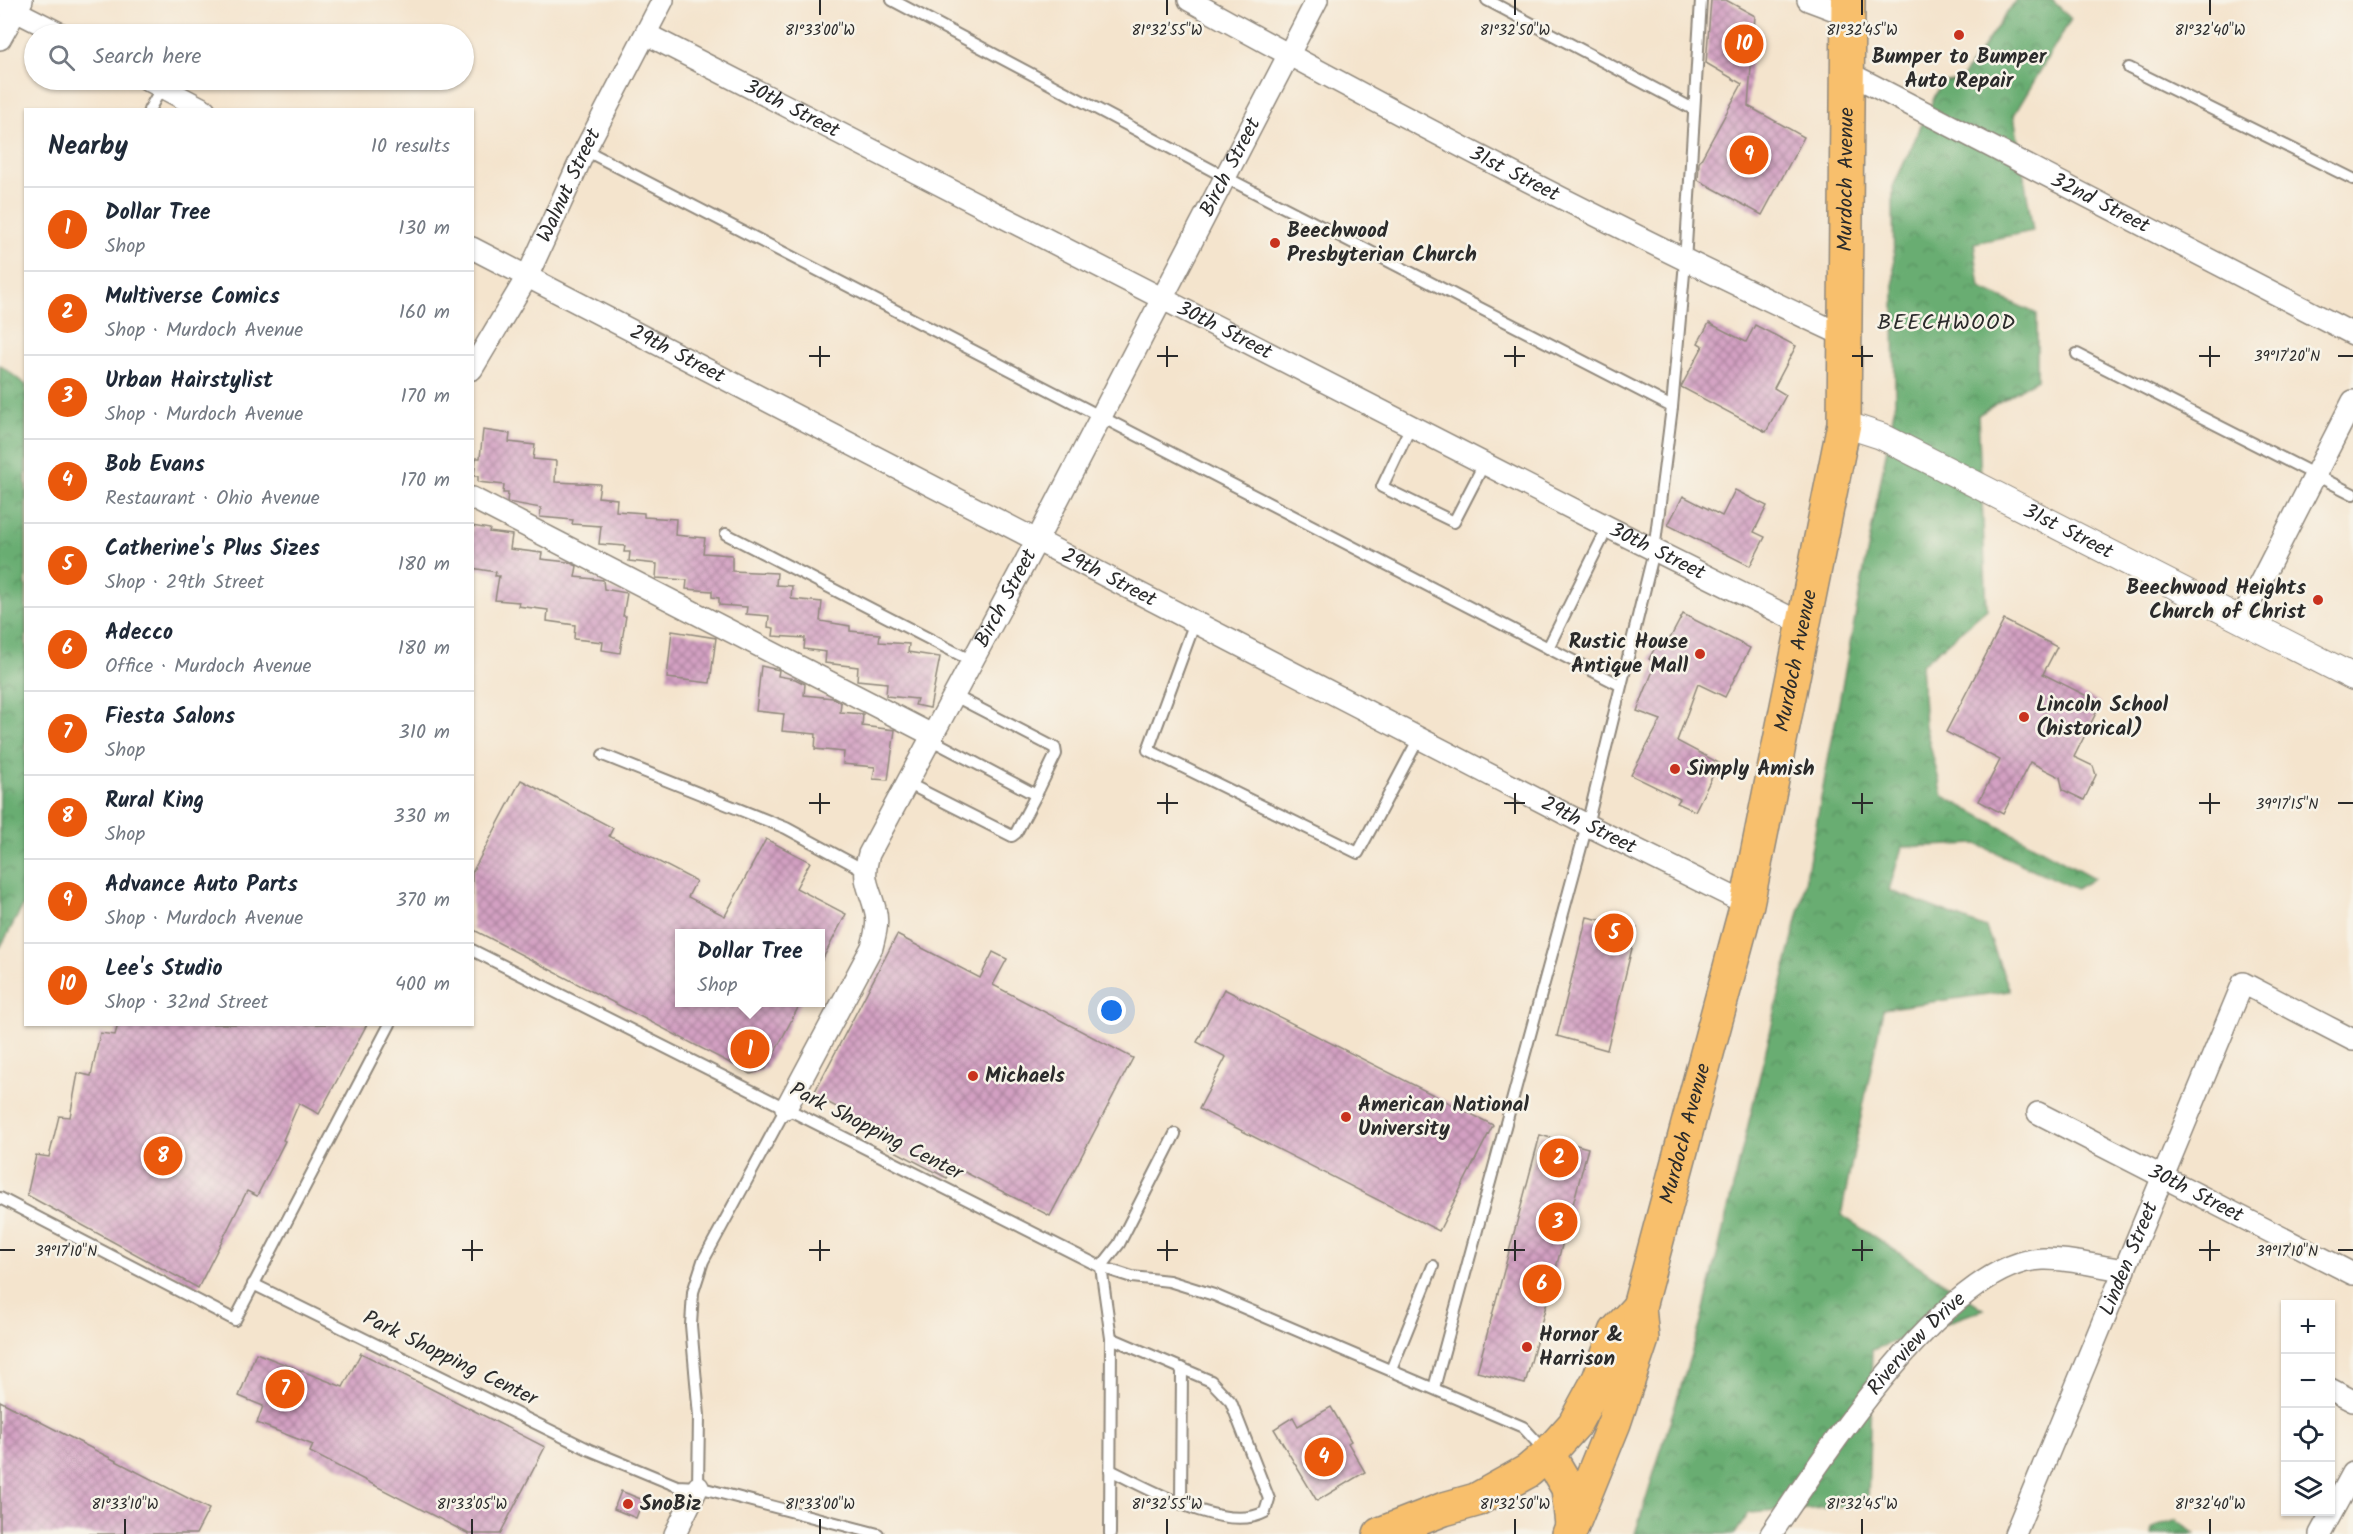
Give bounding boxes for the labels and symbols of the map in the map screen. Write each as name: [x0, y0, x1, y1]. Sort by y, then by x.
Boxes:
text: 81°33'00"W: [785, 19, 855, 43]
text: 81°32'55"W: [1131, 19, 1203, 43]
text: 81°32'50"W: [1480, 19, 1551, 43]
text: 81°32'45"W: [1826, 19, 1898, 43]
text: 81°32'40"W: [2175, 19, 2246, 43]
pin: 10: [1724, 22, 1764, 66]
marker: Bumper to Bumper Auto Repair: [1952, 28, 1966, 42]
place label: Bumper to Bumper Auto Repair: [1872, 41, 2048, 98]
street label: 30th Street: [738, 70, 846, 148]
street label: Murdoch Avenue: [1829, 106, 1863, 252]
street label: Birch Street: [1191, 111, 1270, 222]
street label: Walnut Street: [528, 122, 610, 248]
pin: 9: [1730, 132, 1768, 178]
street label: 31st Street: [1463, 137, 1566, 211]
street label: 32nd Street: [2045, 164, 2156, 243]
place label: Beechwood Presbyterian Church: [1287, 215, 1477, 272]
marker: Beechwood Presbyterian Church: [1268, 236, 1282, 250]
street label: 30th Street: [1171, 292, 1279, 369]
district label: BEECHWOOD: [1877, 306, 2017, 341]
street label: 29th Street: [624, 316, 731, 393]
text: 39°17'20"N: [2254, 345, 2320, 369]
street label: 31st Street: [2017, 495, 2120, 569]
street label: 30th Street: [1604, 514, 1712, 590]
street label: 29th Street: [1055, 539, 1163, 616]
street label: Birch Street: [966, 542, 1046, 653]
place label: Beechwood Heights Church of Christ: [2126, 572, 2307, 629]
street label: Murdoch Avenue: [1766, 586, 1827, 735]
marker: Beechwood Heights Church of Christ: [2311, 593, 2325, 607]
place label: Rustic House Antique Mall: [1569, 626, 1688, 683]
marker: Rustic House Antique Mall: [1693, 647, 1707, 661]
place label: Lincoln School (historical): [2036, 689, 2169, 746]
marker: Lincoln School (historical): [2017, 710, 2031, 724]
place label: Simply Amish: [1687, 753, 1815, 786]
marker: Simply Amish: [1668, 762, 1682, 776]
street label: 29th Street: [1535, 787, 1643, 864]
text: 39°17'15"N: [2256, 793, 2318, 817]
pin: 5: [1594, 910, 1634, 956]
your location: [1097, 996, 1126, 1025]
pin: 1: [730, 1026, 770, 1072]
street label: Murdoch Avenue: [1651, 1059, 1720, 1208]
place label: Michaels: [985, 1060, 1065, 1093]
marker: Michaels: [966, 1069, 980, 1083]
street label: Park Shopping Center: [784, 1074, 969, 1190]
place label: American National University: [1358, 1089, 1529, 1146]
marker: American National University: [1339, 1110, 1353, 1124]
pin: 8: [144, 1134, 182, 1178]
pin: 2: [1540, 1136, 1578, 1180]
street label: 30th Street: [2142, 1155, 2250, 1232]
street label: Linden Street: [2091, 1196, 2168, 1321]
pin: 3: [1538, 1200, 1578, 1244]
text: 39°17'10"N: [35, 1240, 97, 1264]
text: 39°17'10"N: [2256, 1240, 2318, 1264]
pin: 6: [1522, 1262, 1562, 1306]
street label: Riverview Drive: [1859, 1283, 1974, 1403]
street label: Park Shopping Center: [357, 1302, 544, 1416]
place label: Hornor & Harrison: [1539, 1319, 1623, 1376]
marker: Hornor & Harrison: [1520, 1340, 1534, 1354]
pin: 7: [266, 1366, 304, 1412]
pin: 4: [1304, 1434, 1344, 1480]
place label: SnoBiz: [640, 1488, 701, 1521]
text: 81°33'10"W: [91, 1493, 159, 1517]
text: 81°33'05"W: [437, 1493, 507, 1517]
text: 81°33'00"W: [785, 1493, 855, 1517]
text: 81°32'55"W: [1131, 1493, 1203, 1517]
text: 81°32'50"W: [1480, 1493, 1551, 1517]
text: 81°32'45"W: [1826, 1493, 1898, 1517]
text: 81°32'40"W: [2175, 1493, 2246, 1517]
marker: SnoBiz: [621, 1497, 635, 1511]

